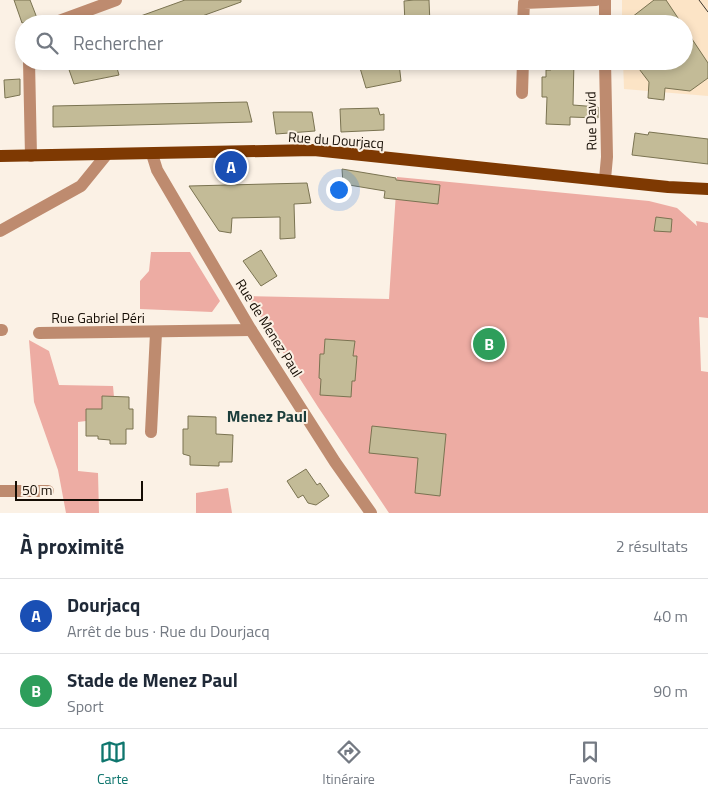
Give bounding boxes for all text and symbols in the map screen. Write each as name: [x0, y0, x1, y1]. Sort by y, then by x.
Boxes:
search box: [15, 15, 693, 70]
text: Rechercher: [73, 28, 163, 57]
icon: search: [33, 29, 61, 57]
street label: Rue David: [579, 91, 602, 151]
street label: Rue du Dourjacq: [287, 126, 385, 153]
pin: A: [215, 148, 247, 186]
your location: [326, 177, 352, 203]
street label: Rue de Menez Paul: [231, 274, 308, 381]
street label: Rue Gabriel Péri: [51, 307, 145, 328]
pin: B: [473, 325, 505, 363]
district label: Menez Paul: [227, 404, 307, 428]
scale bar: [15, 478, 142, 501]
text: 50 m: [22, 479, 52, 500]
text: À proximité: [20, 530, 124, 562]
text: 2 résultats: [616, 534, 688, 558]
text: Dourjacq: [67, 590, 140, 619]
text: A: [31, 604, 41, 628]
text: 40 m: [653, 604, 688, 628]
text: Arrêt de bus · Rue du Dourjacq: [67, 619, 270, 643]
text: Stade de Menez Paul: [67, 665, 238, 694]
text: B: [31, 679, 41, 703]
text: 90 m: [653, 679, 688, 703]
text: Sport: [67, 694, 104, 718]
tab: Carte: [97, 738, 128, 789]
tab: Itinéraire: [322, 738, 375, 789]
tab: Favoris: [569, 738, 611, 789]

